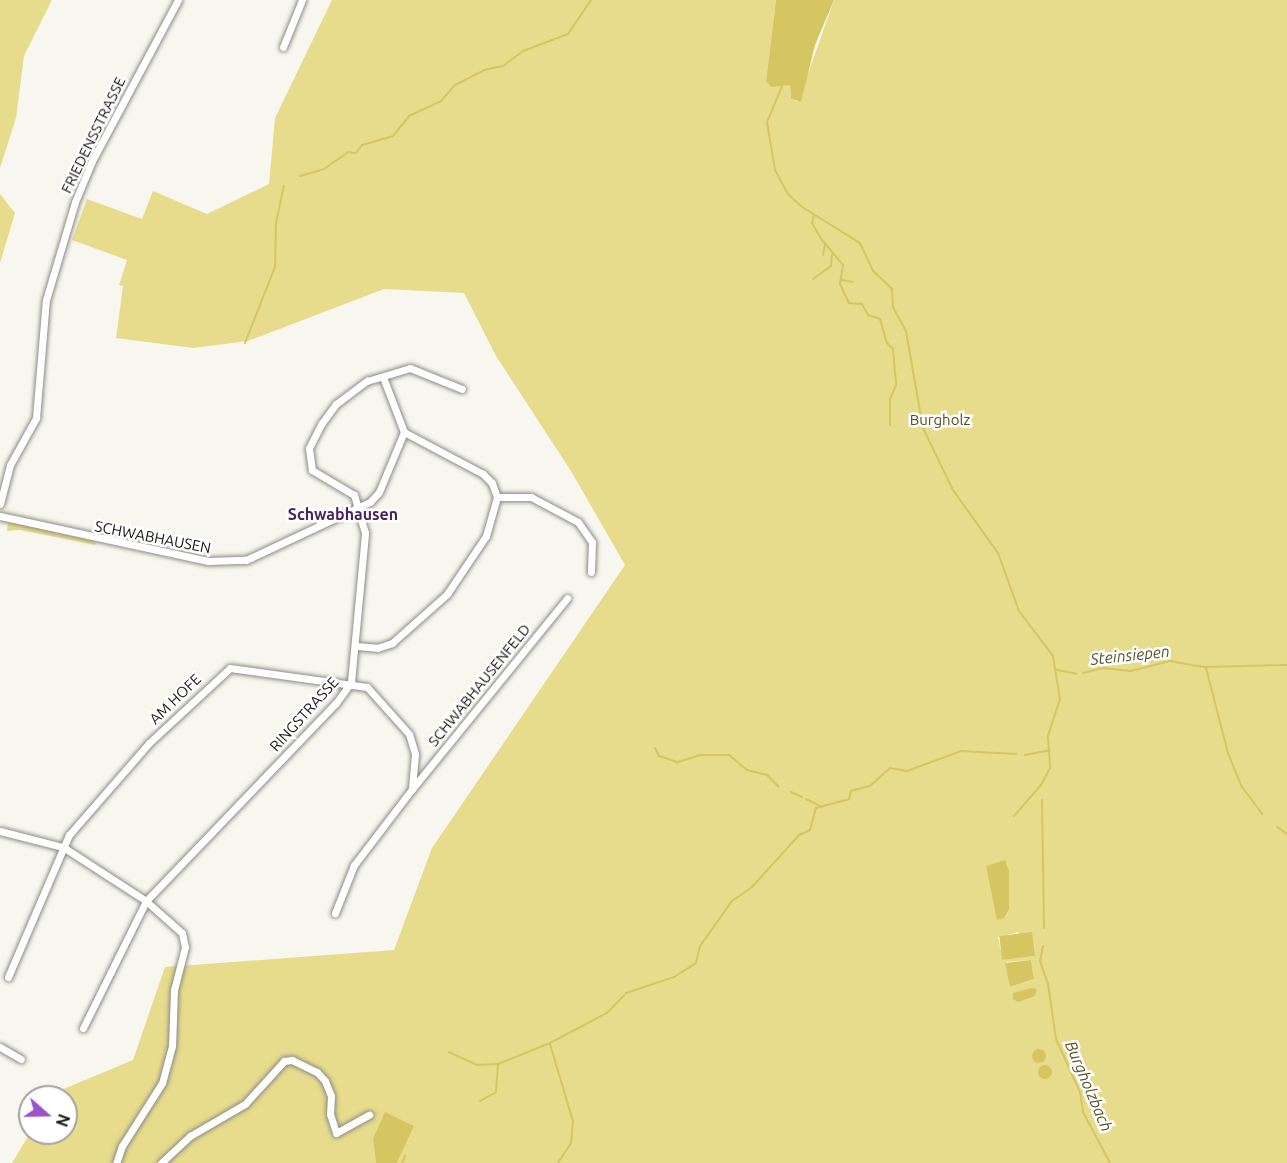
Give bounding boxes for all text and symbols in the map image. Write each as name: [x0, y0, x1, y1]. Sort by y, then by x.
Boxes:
street label: FRIEDENSSTRASSE: [57, 74, 129, 196]
park label: Burgholz: [910, 411, 970, 429]
district label: Schwabhausen: [288, 504, 398, 524]
street label: SCHWABHAUSEN: [93, 517, 213, 557]
street label: SCHWABHAUSENFELD: [424, 620, 534, 750]
water label: Steinsiepen: [1089, 641, 1171, 669]
street label: AM HOFE: [146, 670, 204, 728]
street label: RINGSTRASSE: [266, 673, 342, 755]
water label: Burgholzbach: [1061, 1038, 1117, 1134]
north arrow: [18, 1085, 78, 1145]
text: N: [53, 1112, 74, 1129]

